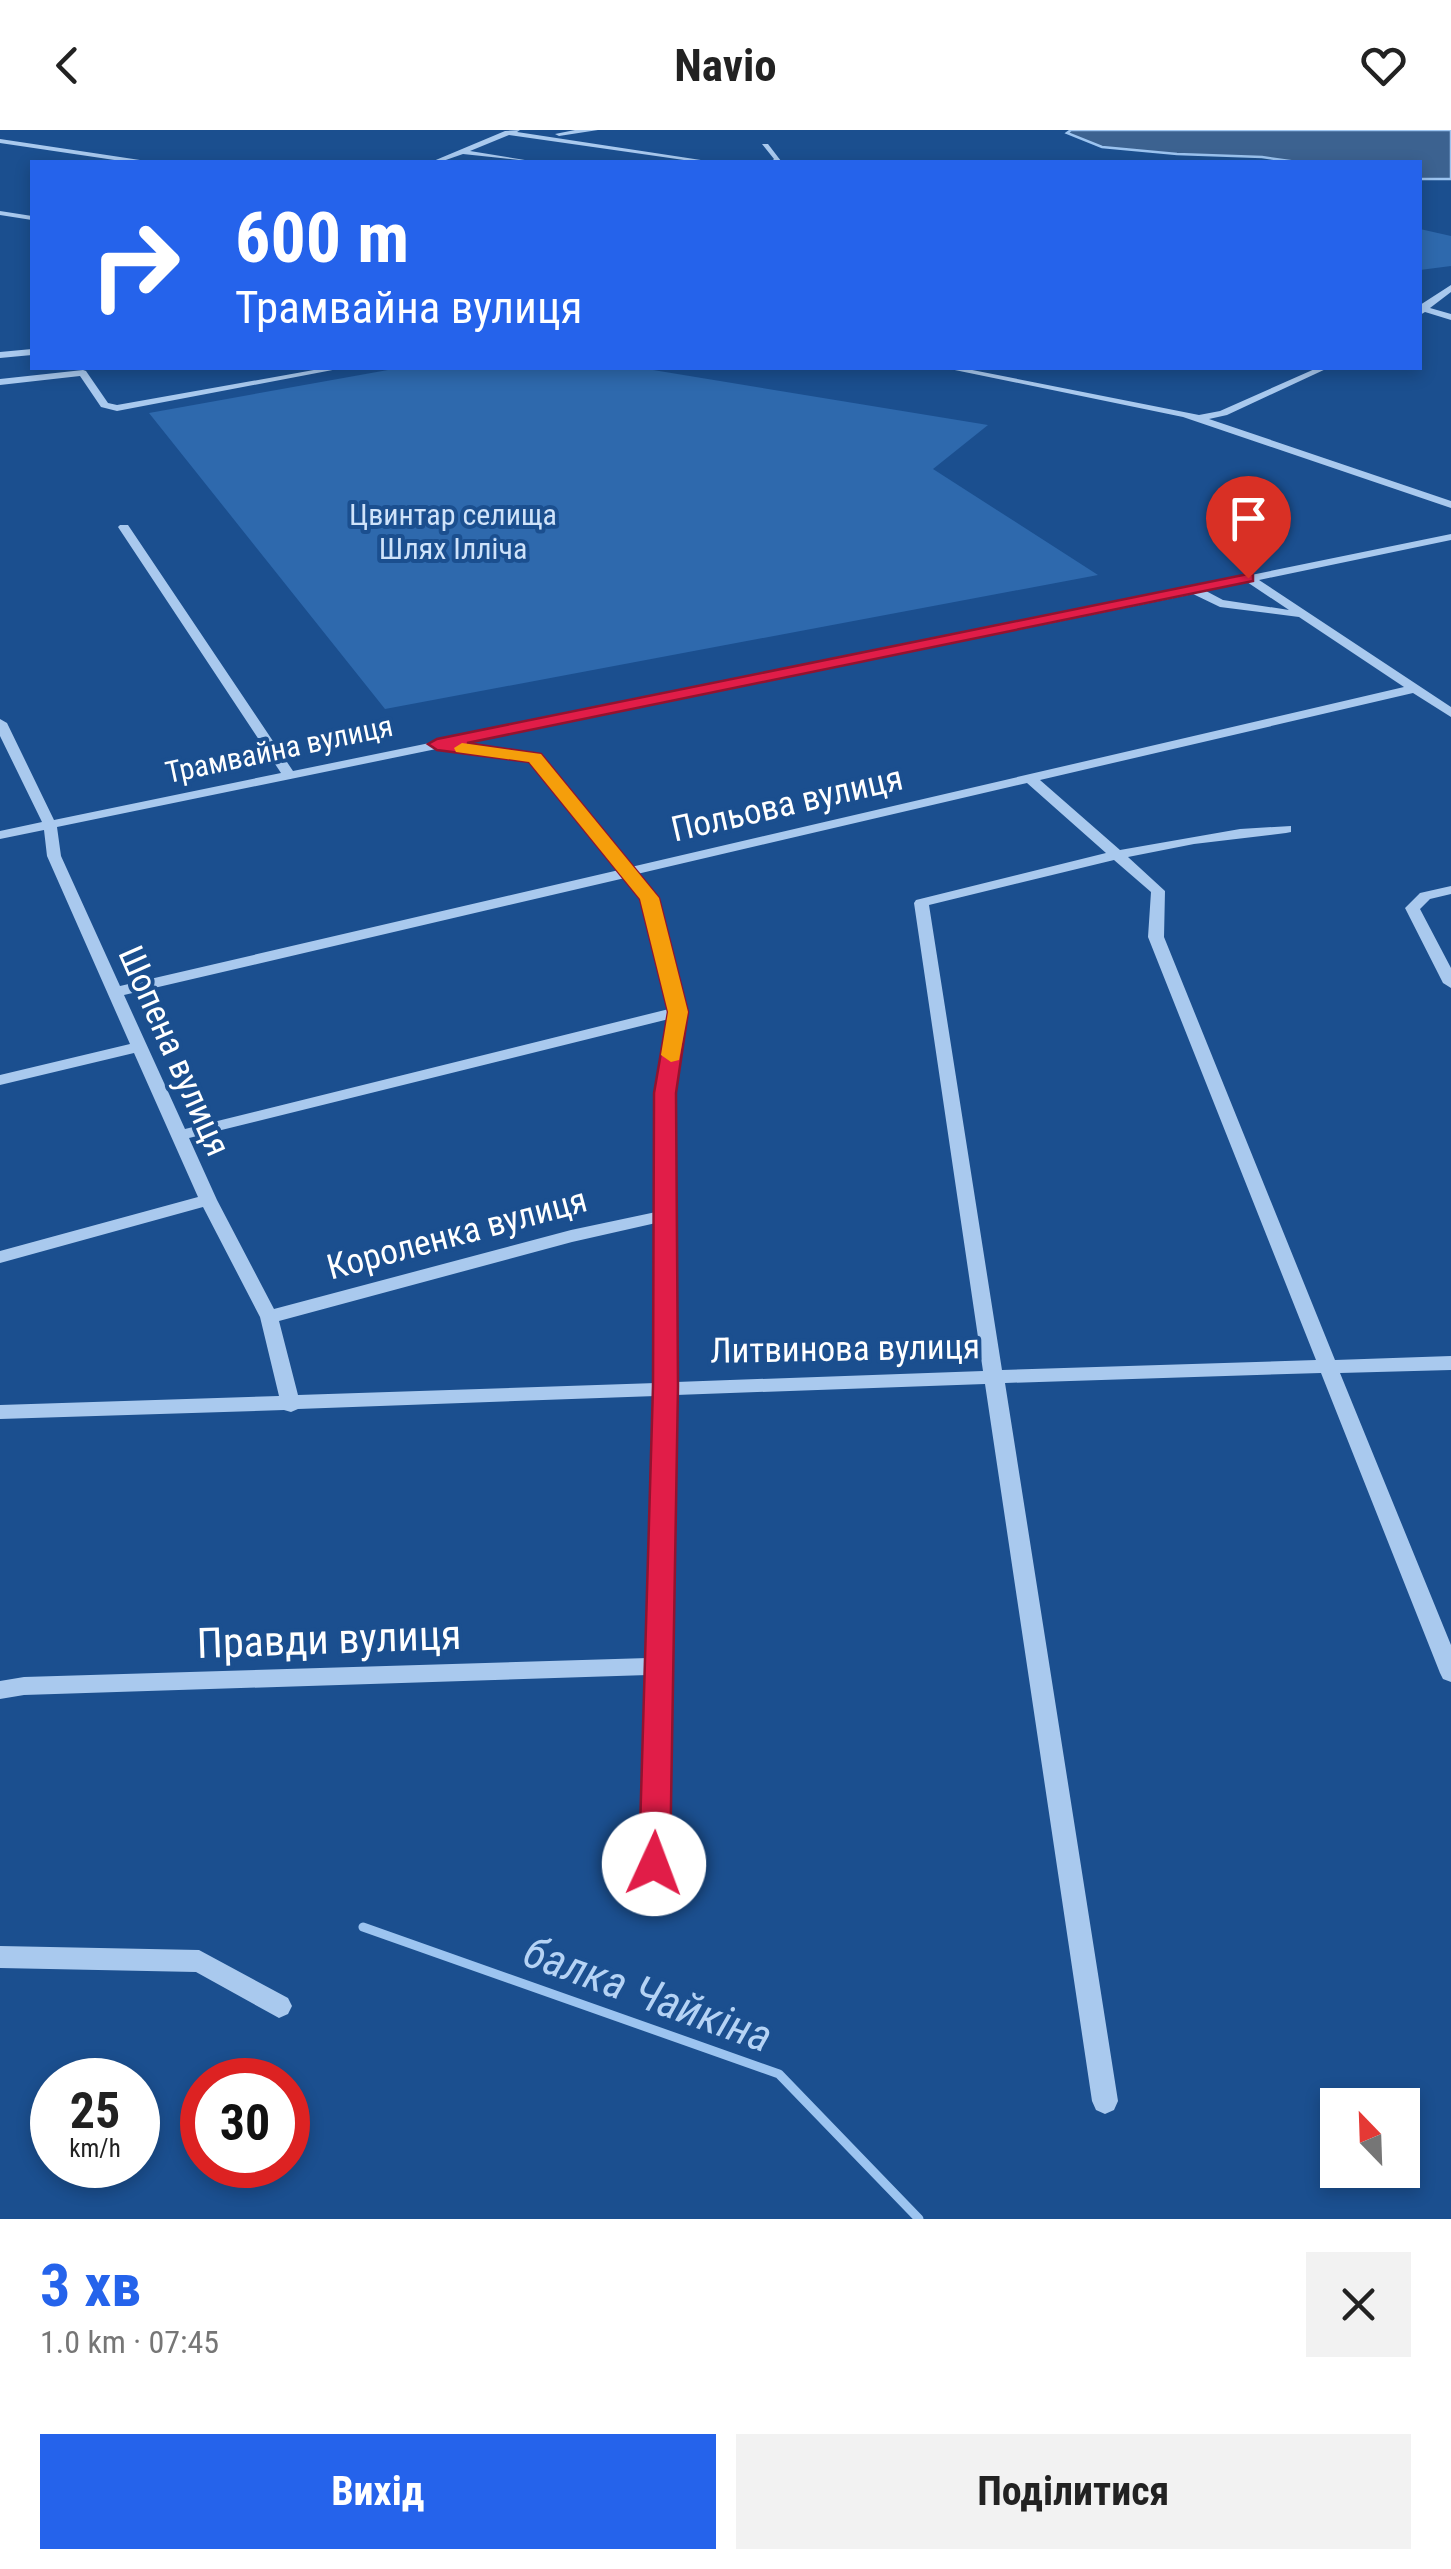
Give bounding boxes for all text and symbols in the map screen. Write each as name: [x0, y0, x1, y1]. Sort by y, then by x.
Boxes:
icon: back: [40, 38, 95, 93]
icon: heart: [1356, 38, 1411, 93]
text: Navio: [674, 39, 777, 92]
text: 600 m: [235, 197, 409, 279]
icon: right: [70, 200, 200, 330]
text: Трамвайна вулиця: [235, 281, 582, 334]
pin: [1206, 476, 1291, 579]
icon: arrive: [1221, 491, 1276, 546]
park label: Цвинтар селища Шлях Ілліча: [349, 497, 557, 566]
street label: Трамвайна вулиця: [162, 708, 396, 790]
street label: Польова вулиця: [667, 757, 907, 851]
street label: Шопена вулиця: [109, 940, 239, 1162]
street label: Короленка вулиця: [323, 1180, 591, 1288]
street label: Литвинова вулиця: [710, 1326, 980, 1372]
street label: Правди вулиця: [196, 1610, 462, 1668]
position arrow: [602, 1812, 706, 1916]
water label: балка Чайкіна: [517, 1925, 779, 2063]
speed limit sign: 30: [180, 2058, 310, 2188]
text: 25: [70, 2082, 120, 2140]
north arrow: [1320, 2088, 1420, 2188]
map controls: [1320, 2088, 1420, 2188]
text: km/h: [69, 2134, 121, 2163]
text: 3 хв: [40, 2250, 141, 2321]
button: close: [1306, 2252, 1411, 2357]
text: 1.0 km · 07:45: [40, 2323, 219, 2361]
button: Вихід: [40, 2434, 716, 2549]
button: Поділитися: [736, 2434, 1411, 2549]

